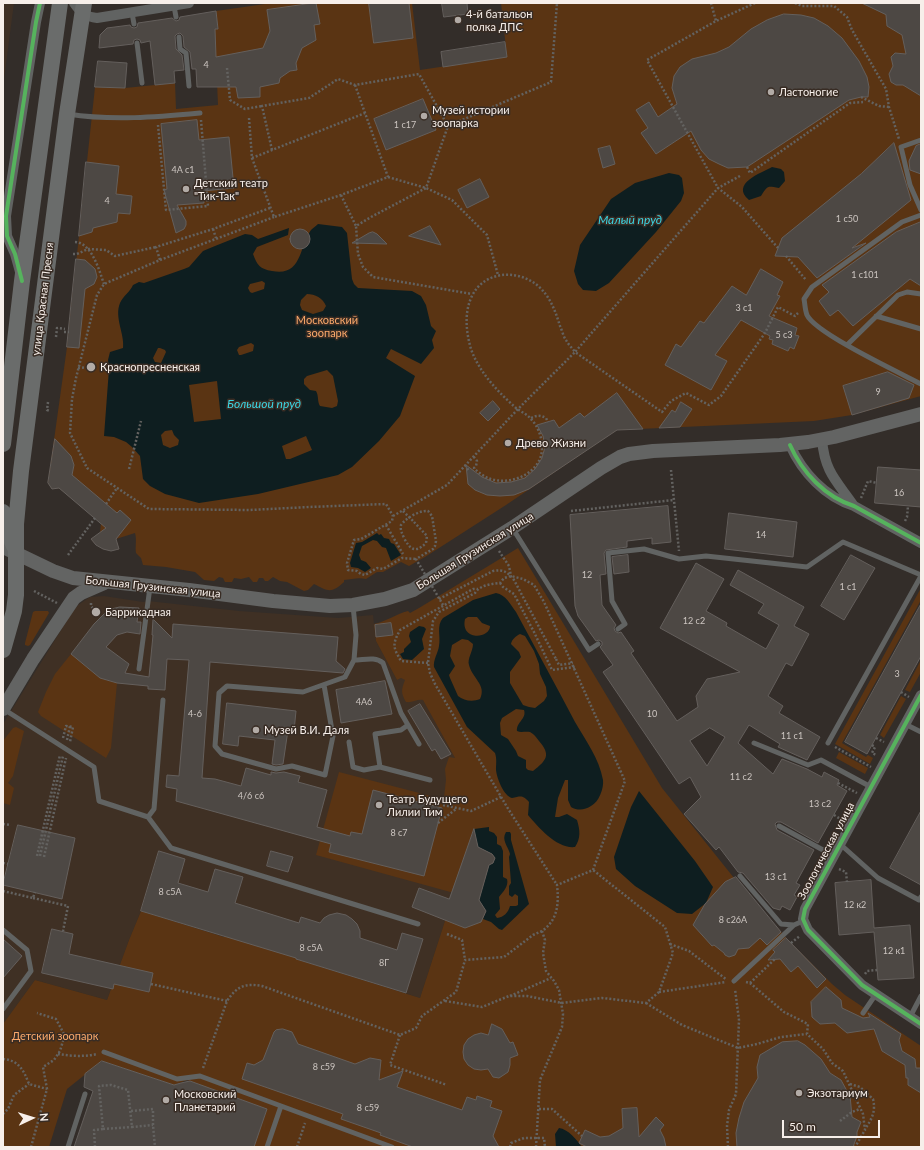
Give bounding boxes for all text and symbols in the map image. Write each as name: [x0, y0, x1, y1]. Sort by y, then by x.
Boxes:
place label: 4-й батальон полка ДПС: [466, 7, 532, 33]
marker: 4-й батальон полка ДПС: [453, 15, 463, 25]
house number: 4: [203, 60, 209, 70]
place label: Ластоногие: [779, 85, 838, 99]
marker: Ластоногие: [766, 87, 776, 97]
place label: Музей истории зоопарка: [432, 103, 510, 129]
marker: Музей истории зоопарка: [419, 111, 429, 121]
house number: 1 с17: [394, 120, 416, 130]
house number: 4А с1: [171, 165, 195, 175]
place label: Детский театр "Тик-Так": [194, 176, 268, 202]
marker: Детский театр "Тик-Так": [181, 184, 191, 194]
house number: 4: [104, 196, 110, 206]
water label: Малый пруд: [598, 213, 662, 227]
house number: 1 с50: [836, 214, 858, 224]
street label: улица Красная Пресня: [30, 242, 56, 356]
house number: 1 с101: [851, 270, 879, 280]
house number: 3 с1: [735, 303, 753, 313]
park label: Московский зоопарк: [296, 313, 358, 339]
house number: 5 с3: [775, 330, 793, 340]
place label: Краснопресненская: [100, 360, 200, 374]
marker: Краснопресненская: [85, 361, 97, 373]
house number: 9: [875, 387, 881, 397]
water label: Большой пруд: [227, 397, 301, 411]
place label: Древо Жизни: [516, 436, 586, 450]
marker: Древо Жизни: [503, 438, 513, 448]
house number: 16: [894, 488, 904, 498]
street label: Большая Грузинская улица: [414, 509, 536, 593]
house number: 14: [756, 530, 766, 540]
house number: 12: [582, 570, 592, 580]
street label: Большая Грузинская улица: [85, 573, 221, 601]
house number: 1 с1: [839, 582, 857, 592]
place label: Баррикадная: [105, 605, 171, 619]
marker: Баррикадная: [90, 606, 102, 618]
house number: 12 с2: [683, 616, 705, 626]
house number: 3: [894, 669, 900, 679]
house number: 4А6: [356, 697, 372, 707]
house number: 4-6: [188, 709, 202, 719]
house number: 10: [647, 709, 657, 719]
place label: Музей В.И. Даля: [264, 723, 349, 737]
marker: Музей В.И. Даля: [251, 725, 261, 735]
house number: 11 с1: [781, 731, 803, 741]
house number: 11 с2: [730, 772, 752, 782]
house number: 4/6 с6: [238, 791, 264, 801]
place label: Театр Будущего Лилии Тим: [387, 792, 467, 818]
house number: 13 с2: [809, 799, 831, 809]
marker: Театр Будущего Лилии Тим: [374, 800, 384, 810]
street label: Зоологическая улица: [795, 800, 857, 902]
house number: 8 с7: [390, 828, 408, 838]
house number: 13 с1: [765, 872, 787, 882]
house number: 8 с5А: [158, 887, 182, 897]
house number: 12 к2: [844, 900, 866, 910]
house number: 8 с26А: [719, 915, 747, 925]
house number: 8 с5А: [299, 943, 323, 953]
house number: 12 к1: [883, 946, 905, 956]
house number: 8Г: [379, 958, 389, 968]
park label: Детский зоопарк: [12, 1029, 98, 1043]
house number: 8 с59: [313, 1062, 335, 1072]
place label: Экзотариум: [807, 1086, 868, 1100]
place label: Московский Планетарий: [174, 1087, 236, 1113]
marker: Экзотариум: [794, 1088, 804, 1098]
marker: Московский Планетарий: [161, 1095, 171, 1105]
north arrow: [12, 1098, 52, 1138]
house number: 8 с59: [357, 1103, 379, 1113]
text: N: [38, 1112, 51, 1122]
scale bar: [784, 1112, 882, 1138]
text: 50 m: [789, 1119, 816, 1134]

